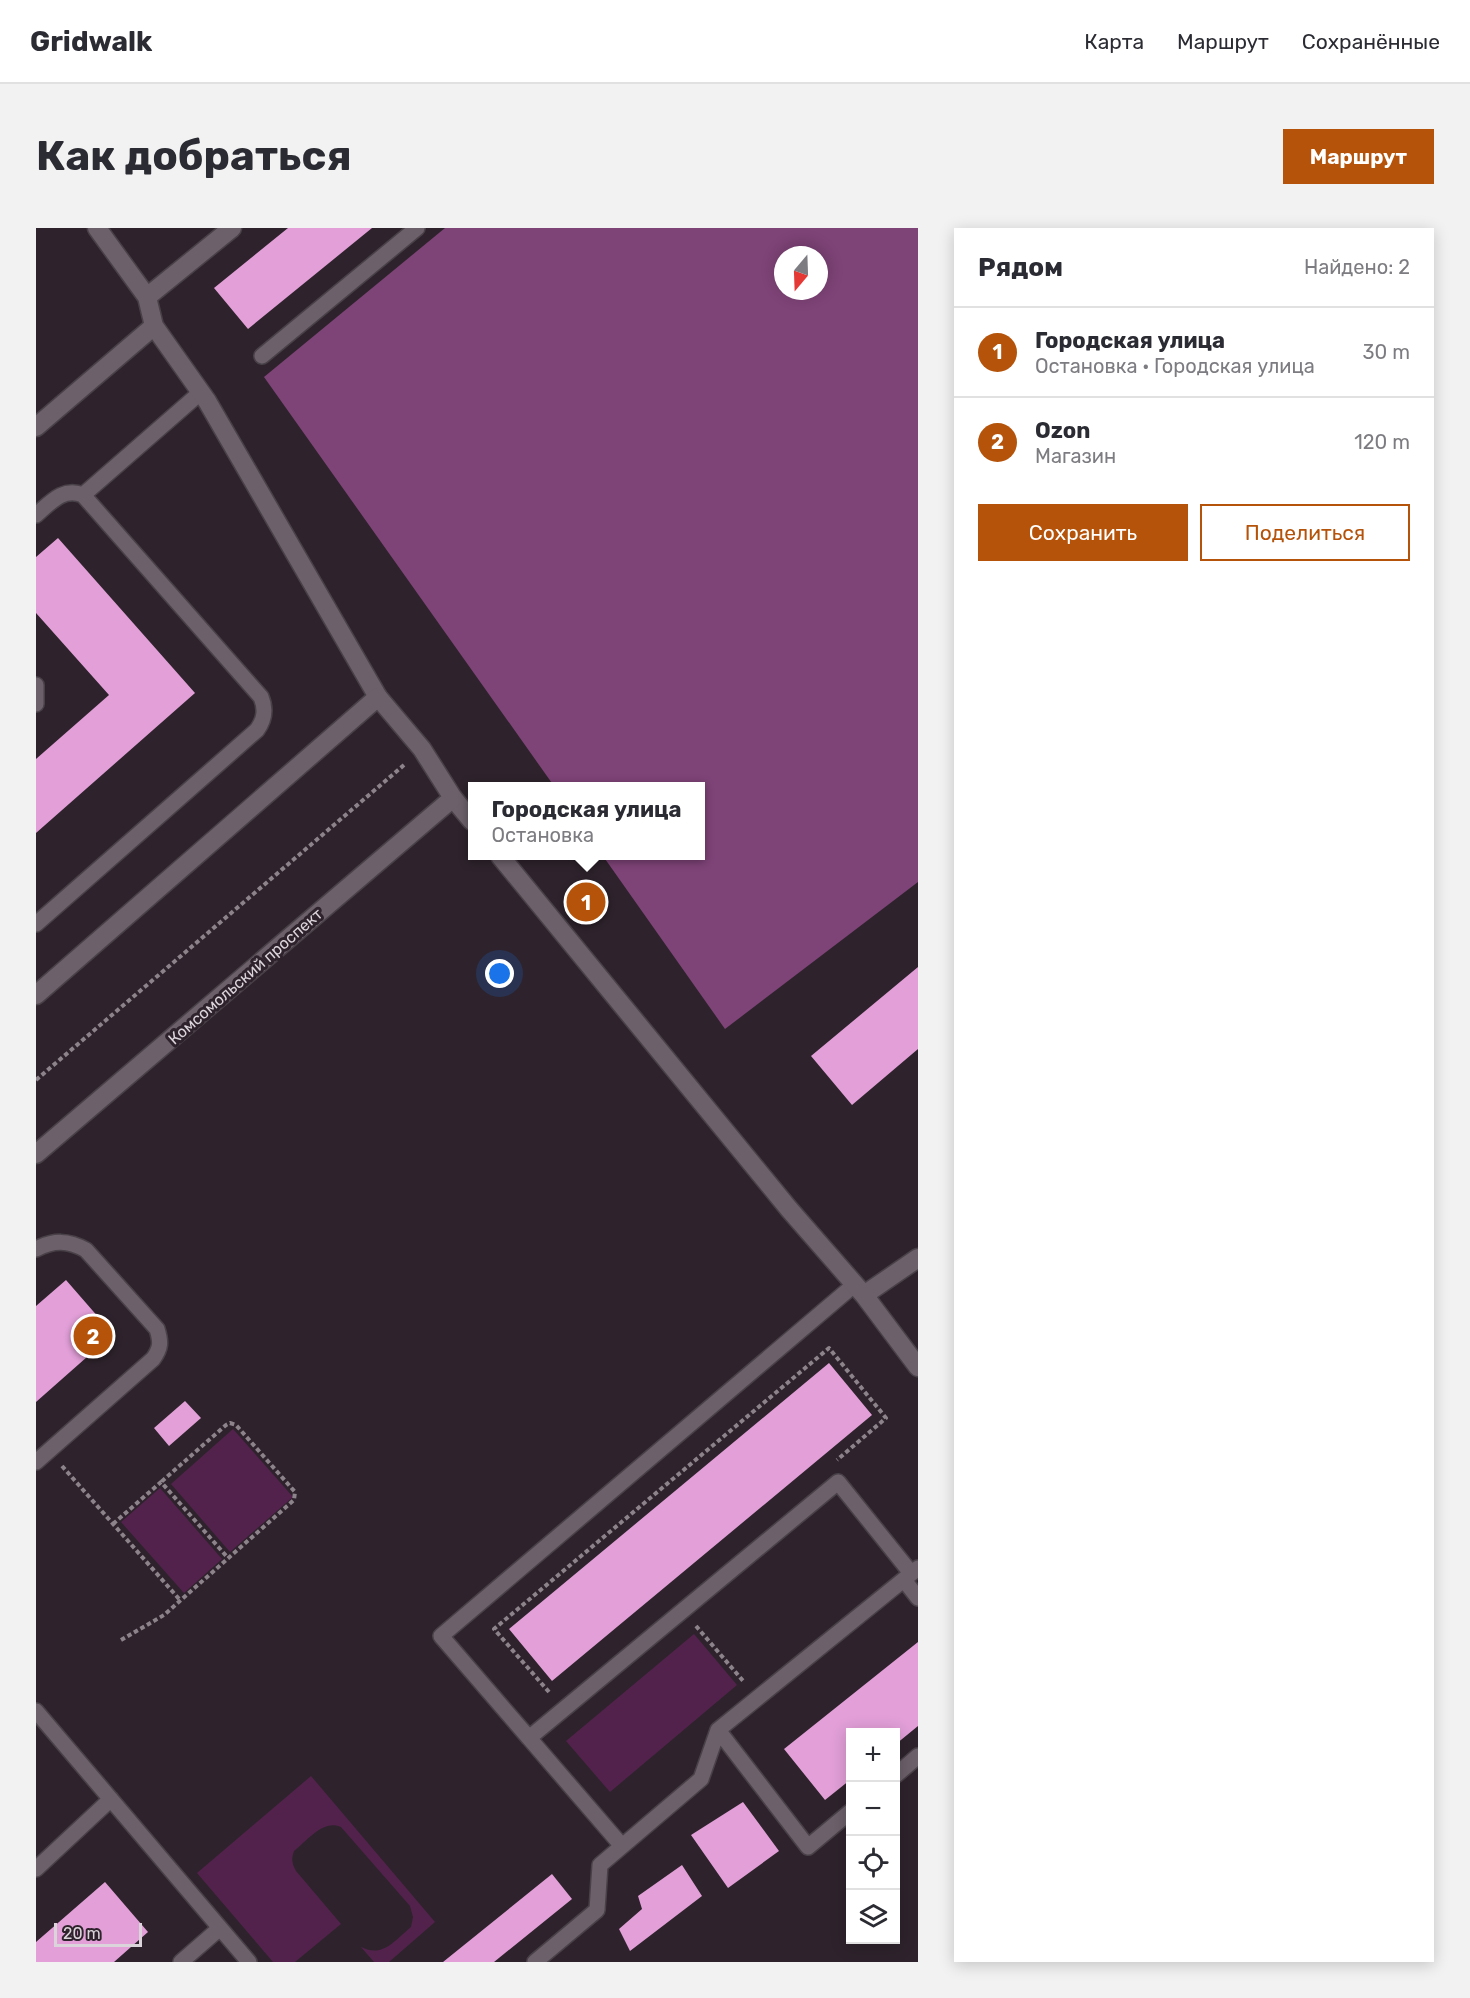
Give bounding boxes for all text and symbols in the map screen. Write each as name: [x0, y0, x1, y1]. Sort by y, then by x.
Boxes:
text: Gridwalk: [30, 25, 152, 58]
text: Карта: [1084, 29, 1144, 54]
text: Маршрут: [1177, 29, 1269, 54]
text: Сохранённые: [1302, 29, 1440, 54]
button: Маршрут: [1283, 129, 1434, 184]
text: Как добраться: [36, 131, 352, 181]
north arrow: [774, 246, 828, 300]
text: Рядом: [978, 252, 1063, 283]
text: Найдено: 2: [1304, 255, 1410, 279]
text: Городская улица: [1035, 327, 1225, 354]
text: 1: [993, 340, 1002, 364]
text: 30 m: [1363, 340, 1410, 364]
text: Остановка · Городская улица: [1035, 354, 1315, 378]
text: Ozon: [1035, 417, 1090, 444]
text: 2: [991, 430, 1004, 454]
text: 120 m: [1354, 430, 1410, 454]
text: Магазин: [1035, 444, 1116, 468]
button: Сохранить: [978, 504, 1188, 561]
button: Поделиться: [1200, 504, 1410, 561]
popup: [468, 782, 705, 860]
text: Городская улица: [492, 796, 681, 823]
text: Остановка: [492, 823, 594, 847]
pin: 1: [566, 880, 606, 924]
street label: Комсомольский проспект: [164, 904, 326, 1049]
your location: [485, 959, 514, 988]
pin: 2: [74, 1314, 112, 1358]
map controls: [846, 1728, 900, 1944]
button: +: [846, 1728, 900, 1782]
button: −: [846, 1782, 900, 1836]
button: locate: [846, 1836, 900, 1890]
button: layers: [846, 1890, 900, 1944]
scale bar: [54, 1920, 142, 1948]
text: 20 m: [63, 1924, 101, 1943]

